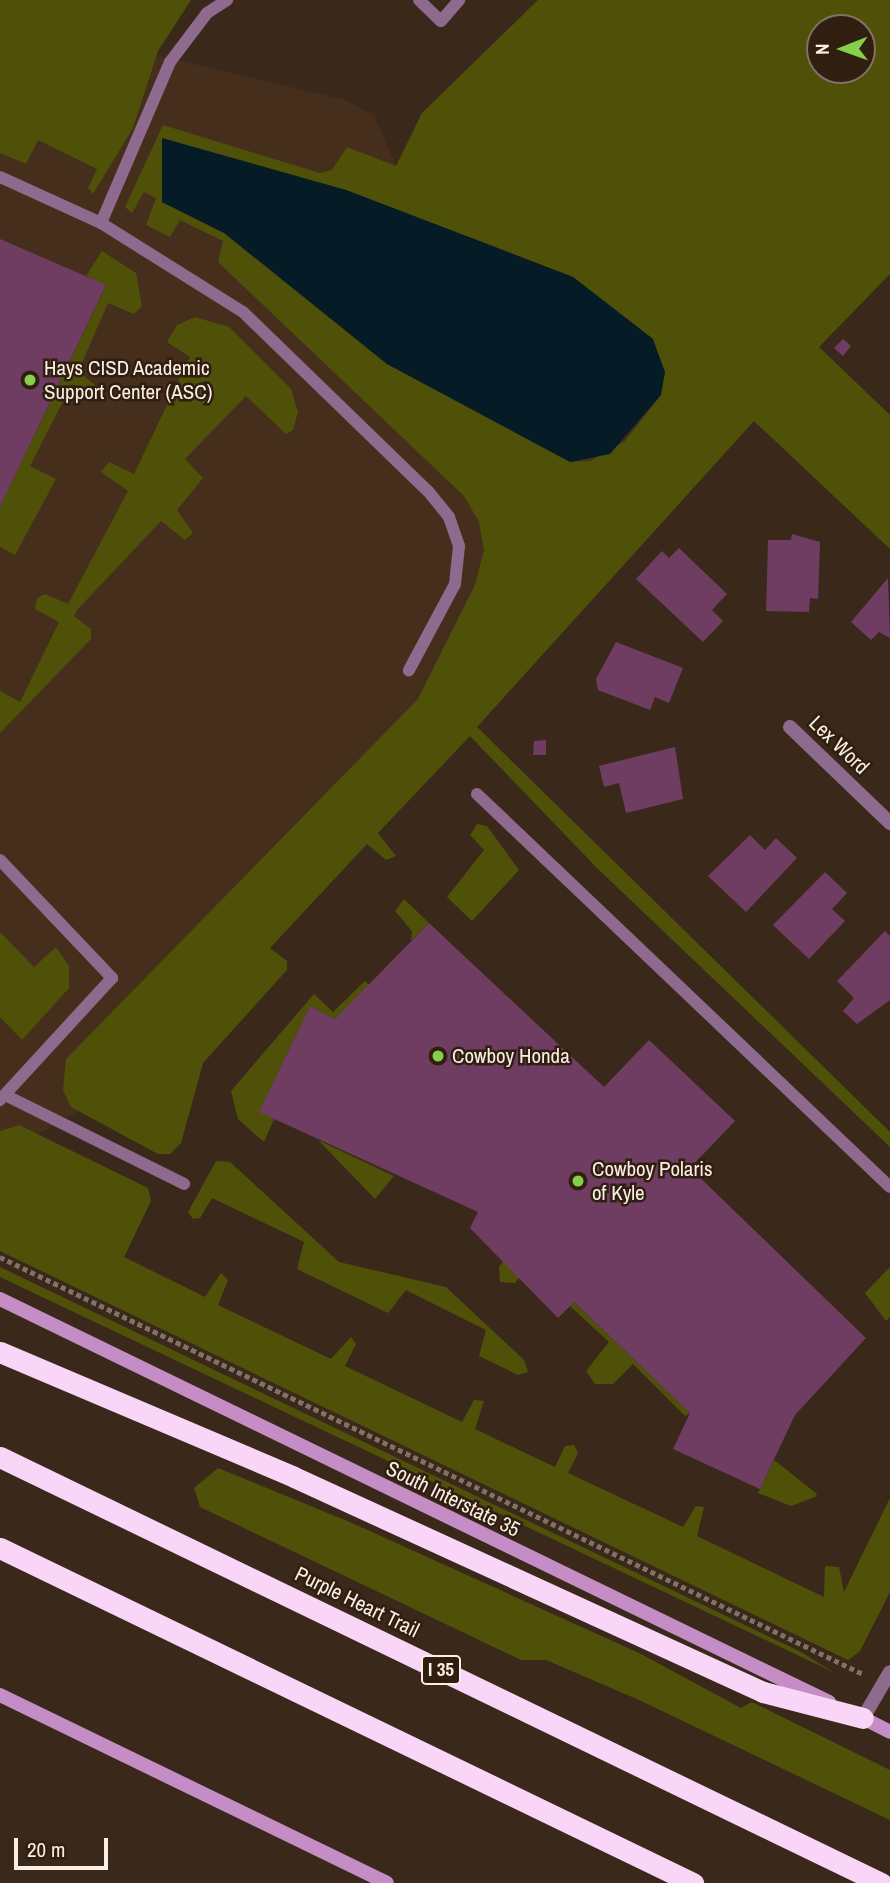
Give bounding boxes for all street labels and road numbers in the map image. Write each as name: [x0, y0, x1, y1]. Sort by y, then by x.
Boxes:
street label: Lex Word: [804, 710, 874, 780]
street label: South Interstate 35: [382, 1456, 524, 1542]
street label: Purple Heart Trail: [291, 1561, 423, 1643]
road number: I 35: [420, 1654, 462, 1686]

